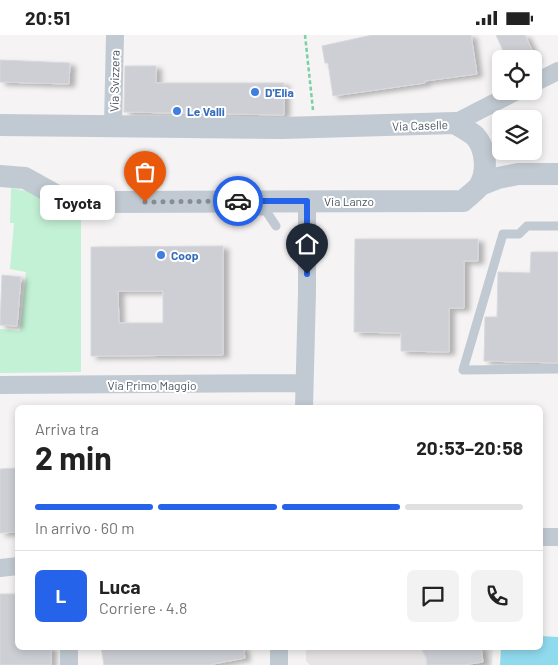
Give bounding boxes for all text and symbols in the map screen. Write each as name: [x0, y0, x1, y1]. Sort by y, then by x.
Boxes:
text: 20:51: [25, 6, 70, 29]
street label: Via Svizzera: [106, 50, 122, 112]
map controls: [492, 50, 542, 160]
button: locate: [492, 50, 542, 100]
place label: D'Elia: [265, 85, 294, 99]
marker: D'Elia: [249, 86, 261, 98]
place label: Le Valli: [187, 104, 225, 118]
marker: Le Valli: [171, 105, 183, 117]
button: layers: [492, 110, 542, 160]
street label: Via Caselle: [392, 117, 448, 133]
pin: [124, 151, 166, 202]
icon: bag: [131, 158, 159, 186]
courier: [213, 176, 263, 226]
callout: Toyota: [40, 185, 115, 219]
icon: car: [224, 187, 252, 215]
text: Toyota: [54, 193, 101, 212]
street label: Via Lanzo: [324, 194, 374, 208]
pin: [286, 223, 328, 274]
icon: home: [293, 230, 321, 258]
place label: Coop: [171, 248, 199, 262]
marker: Coop: [155, 249, 167, 261]
street label: Via Primo Maggio: [107, 378, 197, 392]
text: Arriva tra: [35, 419, 99, 438]
text: 20:53–20:58: [416, 436, 523, 459]
text: 2 min: [35, 438, 112, 476]
text: In arrivo · 60 m: [35, 518, 134, 537]
button: chat: [407, 570, 459, 622]
button: phone: [471, 570, 523, 622]
text: Luca: [99, 575, 140, 598]
text: L: [56, 584, 66, 607]
text: Corriere · 4.8: [99, 598, 187, 617]

